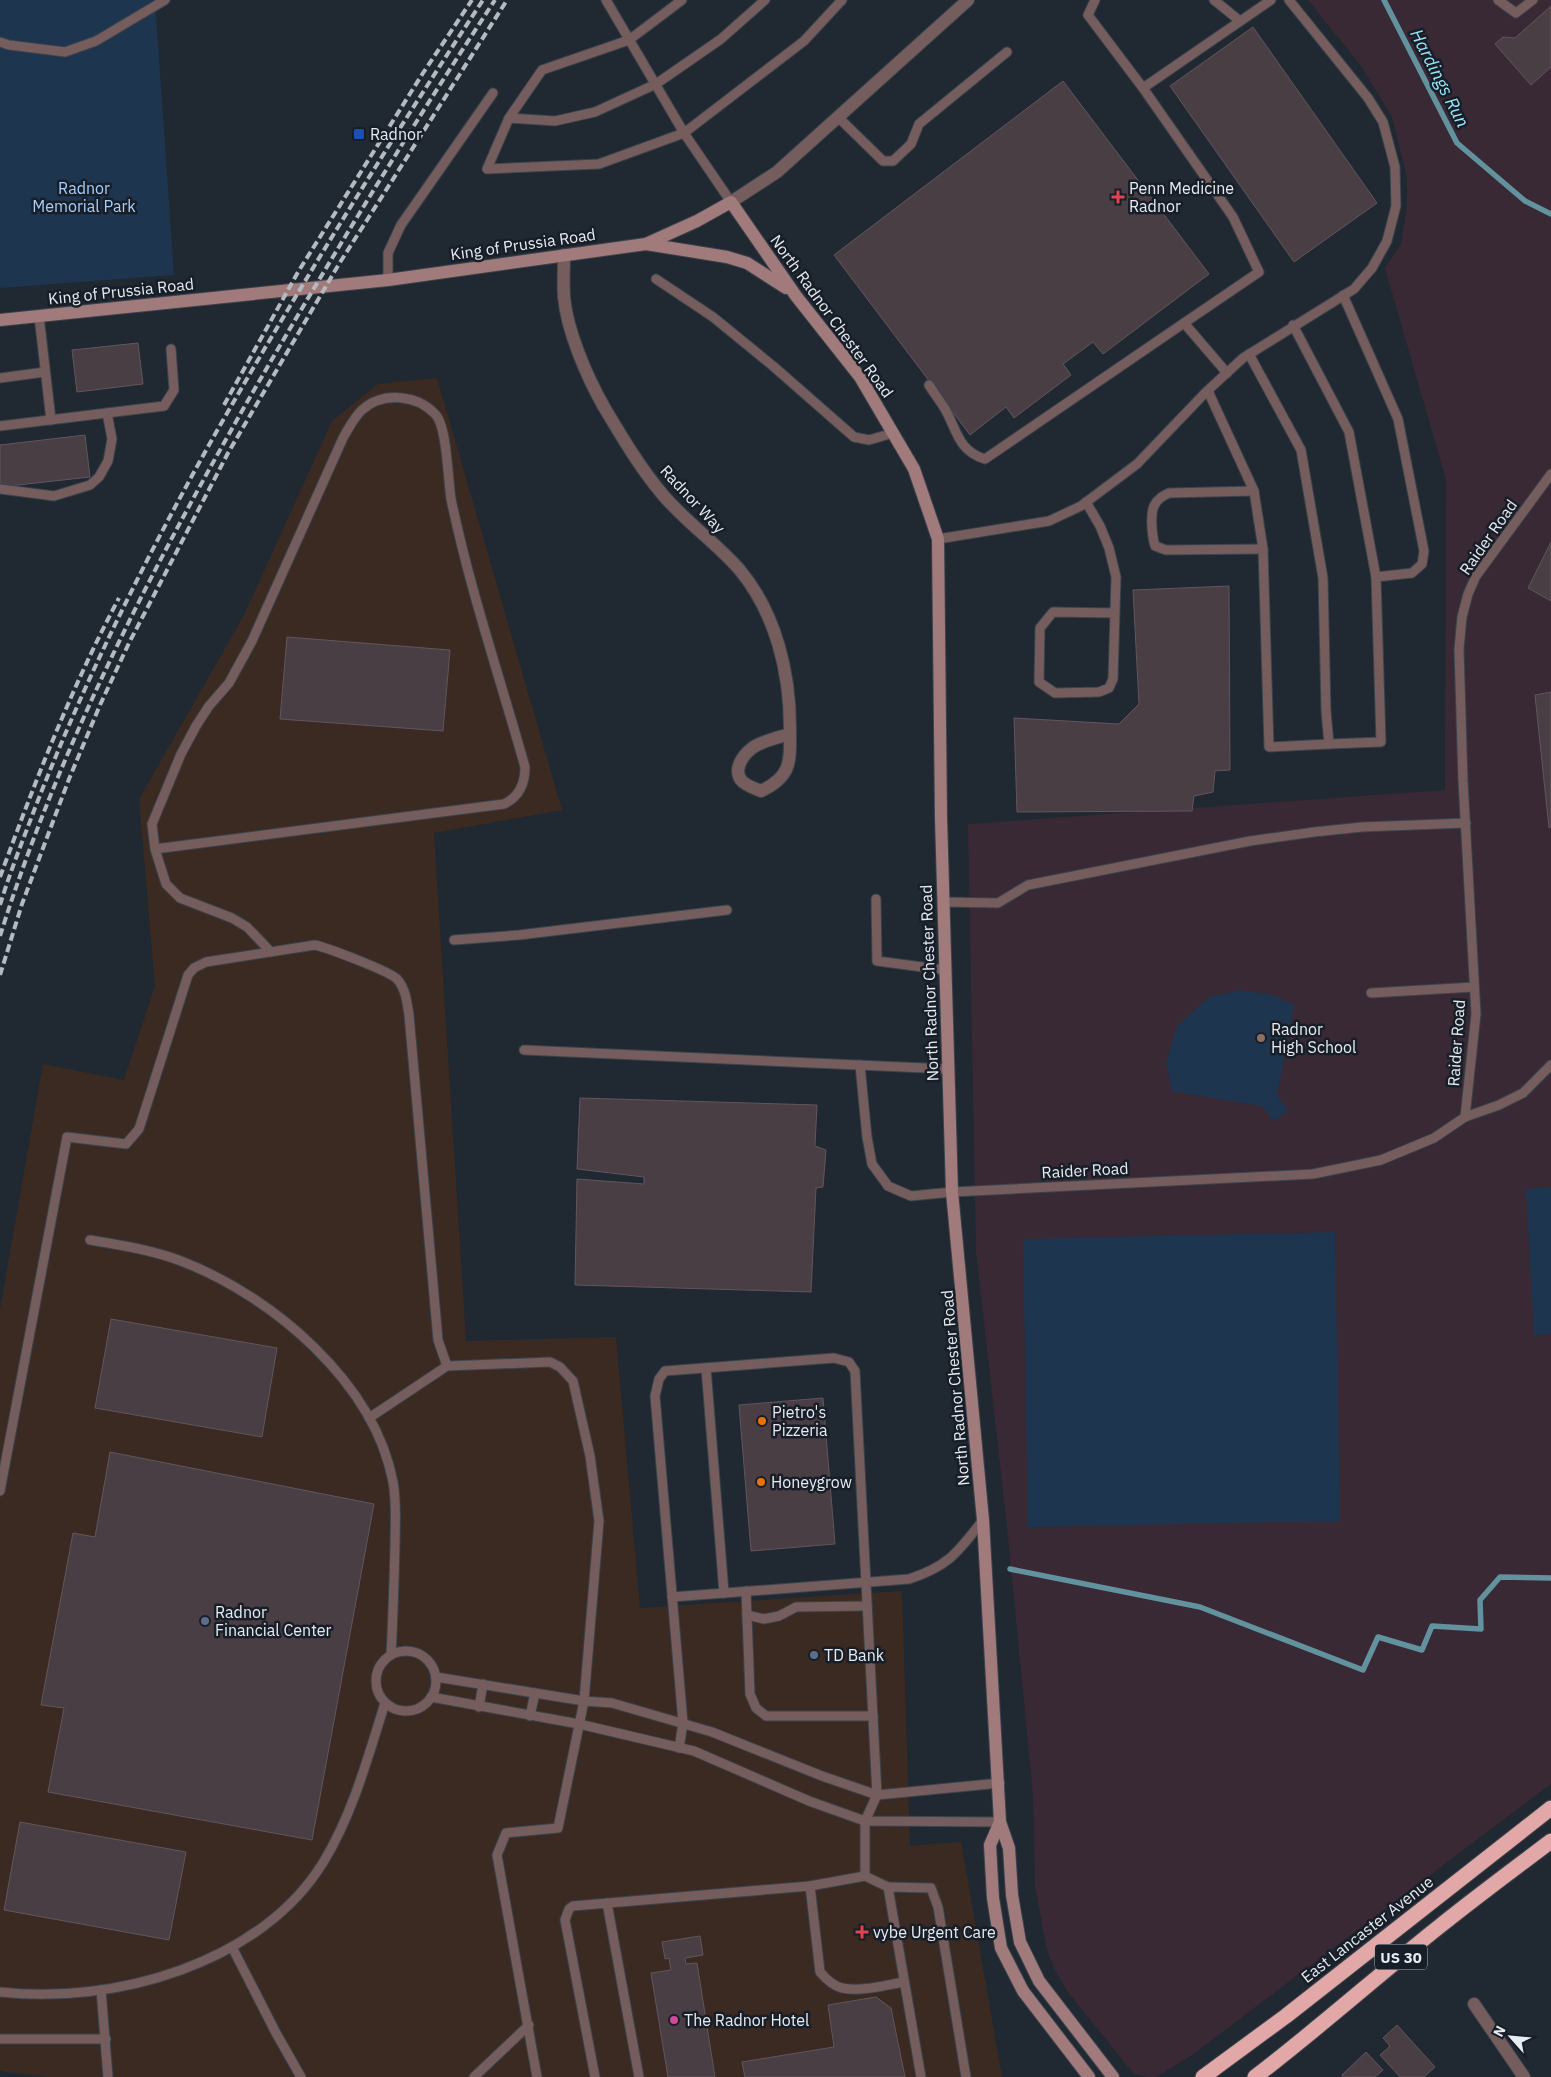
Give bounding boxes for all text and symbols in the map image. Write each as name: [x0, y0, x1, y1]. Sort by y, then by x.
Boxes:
water label: Hardings Run: [1405, 25, 1475, 131]
place label: Radnor: [370, 124, 422, 144]
marker: Radnor: [352, 127, 366, 141]
park label: Radnor Memorial Park: [32, 178, 136, 216]
place label: Penn Medicine Radnor: [1129, 178, 1234, 216]
marker: Penn Medicine Radnor: [1111, 190, 1125, 204]
street label: King of Prussia Road: [449, 224, 597, 264]
street label: North Radnor Chester Road: [766, 231, 898, 401]
street label: King of Prussia Road: [47, 273, 195, 309]
street label: Radnor Way: [656, 461, 730, 537]
street label: Raider Road: [1455, 496, 1521, 578]
street label: North Radnor Chester Road: [916, 884, 942, 1082]
street label: Raider Road: [1443, 999, 1469, 1087]
place label: Radnor High School: [1271, 1019, 1356, 1057]
marker: Radnor High School: [1255, 1032, 1267, 1044]
street label: Raider Road: [1041, 1158, 1129, 1182]
street label: North Radnor Chester Road: [936, 1289, 974, 1487]
place label: Pietro's Pizzeria: [772, 1402, 828, 1440]
marker: Pietro's Pizzeria: [756, 1415, 768, 1427]
place label: Honeygrow: [771, 1472, 852, 1492]
marker: Honeygrow: [755, 1476, 767, 1488]
place label: Radnor Financial Center: [215, 1602, 332, 1640]
marker: Radnor Financial Center: [199, 1615, 211, 1627]
place label: TD Bank: [824, 1645, 885, 1665]
marker: TD Bank: [808, 1649, 820, 1661]
street label: East Lancaster Avenue: [1297, 1871, 1437, 1987]
place label: vybe Urgent Care: [873, 1922, 996, 1942]
marker: vybe Urgent Care: [855, 1925, 869, 1939]
road number: US 30: [1375, 1944, 1427, 1970]
place label: The Radnor Hotel: [684, 2010, 809, 2030]
north arrow: [1486, 2012, 1536, 2062]
marker: The Radnor Hotel: [668, 2014, 680, 2026]
text: N: [1489, 2022, 1510, 2040]

